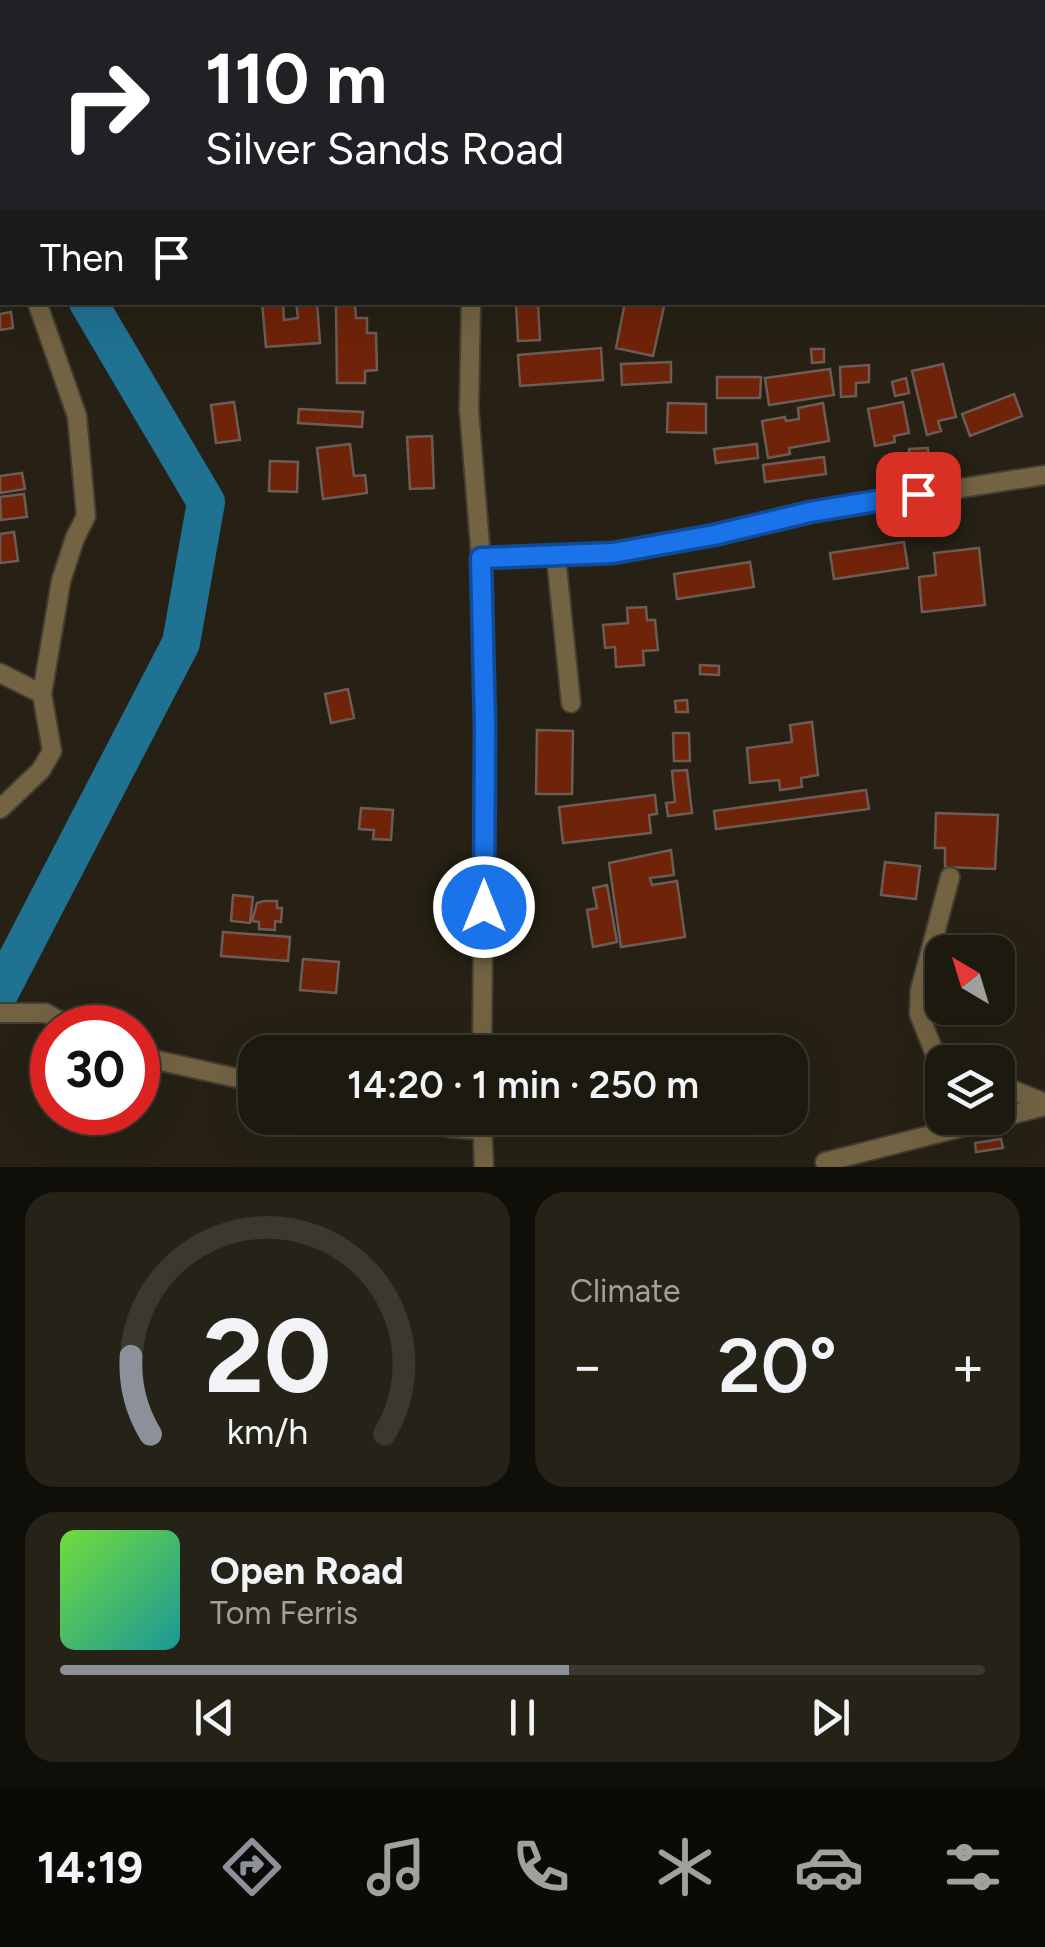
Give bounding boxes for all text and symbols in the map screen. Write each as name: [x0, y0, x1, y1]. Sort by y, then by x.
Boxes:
text: 110 m: [205, 36, 387, 121]
icon: right: [40, 40, 170, 170]
text: Silver Sands Road: [205, 121, 564, 175]
icon: arrive: [144, 230, 199, 285]
text: Then: [40, 235, 124, 281]
pin: [876, 452, 961, 537]
icon: arrive: [891, 467, 946, 522]
position arrow: [432, 855, 536, 959]
north arrow: [925, 935, 1015, 1025]
map controls: [925, 935, 1015, 1135]
speed limit sign: 30: [30, 1005, 160, 1135]
button: layers: [925, 1045, 1015, 1135]
text: 14:20 · 1 min · 250 m: [347, 1062, 699, 1108]
text: Climate: [570, 1272, 681, 1310]
text: 20: [204, 1293, 331, 1418]
text: 20°: [718, 1321, 837, 1411]
text: −: [570, 1333, 604, 1399]
text: +: [951, 1333, 985, 1399]
text: km/h: [227, 1410, 308, 1453]
text: Open Road: [210, 1548, 404, 1594]
text: Tom Ferris: [210, 1594, 358, 1632]
icon: previous: [187, 1690, 242, 1745]
icon: pause: [495, 1690, 550, 1745]
icon: next: [803, 1690, 858, 1745]
icon: directions: [217, 1832, 287, 1902]
icon: music: [361, 1832, 431, 1902]
icon: phone: [506, 1832, 576, 1902]
icon: climate: [650, 1832, 720, 1902]
icon: car: [794, 1832, 864, 1902]
icon: filters: [938, 1832, 1008, 1902]
text: 14:19: [37, 1840, 143, 1894]

